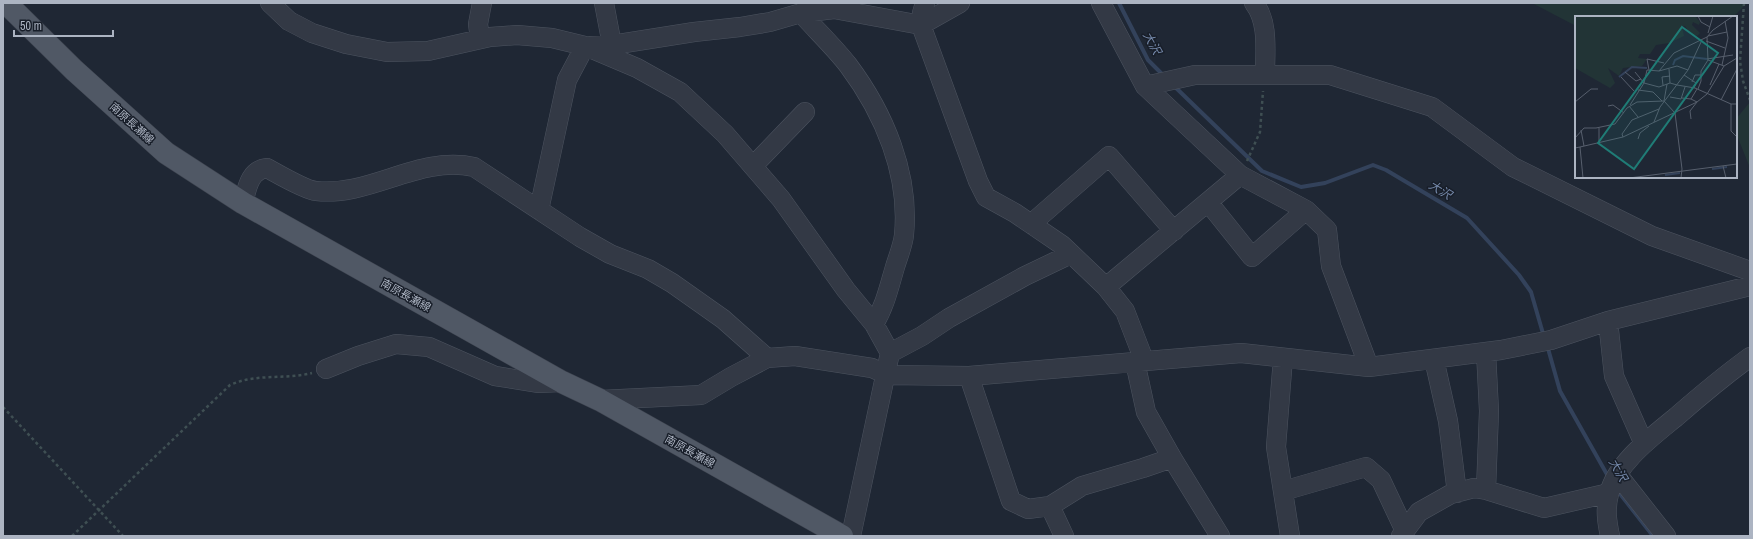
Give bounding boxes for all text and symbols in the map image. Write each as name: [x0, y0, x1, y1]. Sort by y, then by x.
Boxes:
scale bar: [14, 12, 113, 38]
inset map: [1575, 16, 1737, 178]
text: 50 m: [20, 18, 42, 34]
water label: 大沢: [1139, 29, 1166, 59]
street label: 南原長瀬線: [107, 99, 157, 147]
water label: 大沢: [1426, 177, 1456, 204]
street label: 南原長瀬線: [379, 276, 433, 314]
street label: 南原長瀬線: [663, 432, 717, 470]
water label: 大沢: [1605, 456, 1632, 486]

